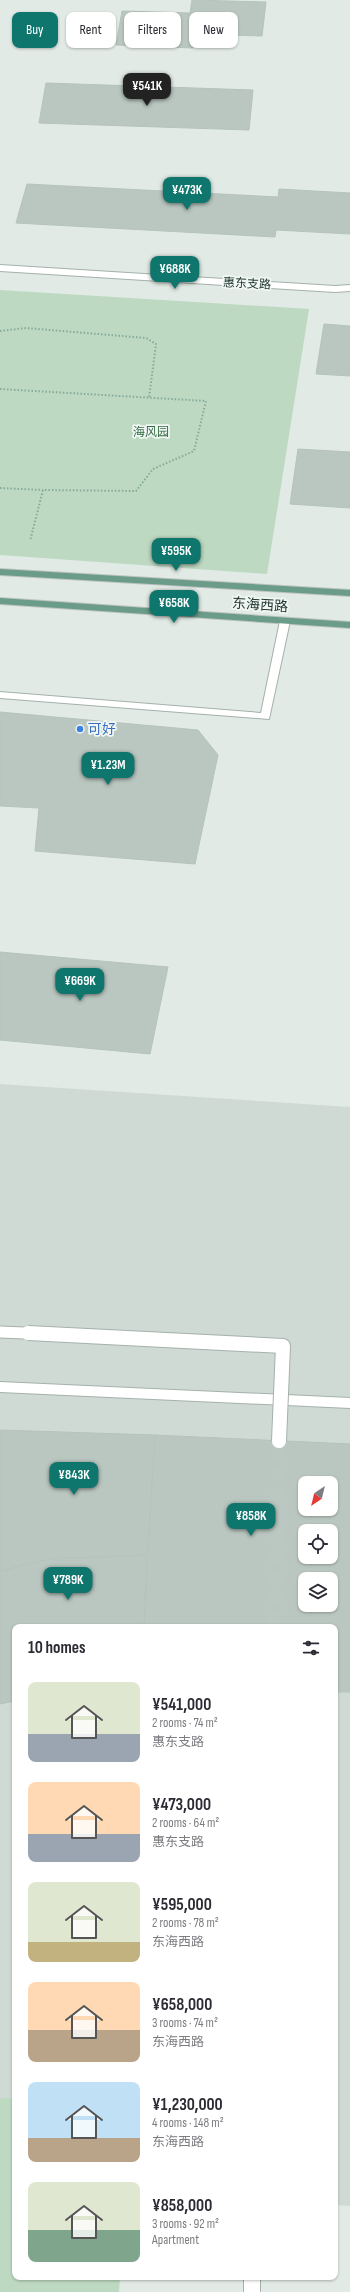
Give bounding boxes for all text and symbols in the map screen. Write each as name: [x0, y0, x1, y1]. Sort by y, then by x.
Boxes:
chip: Buy: [12, 12, 58, 48]
chip: Rent: [66, 12, 116, 48]
chip: Filters: [124, 12, 181, 48]
chip: New: [189, 12, 238, 48]
pin: ¥541K: [119, 73, 175, 107]
text: ¥541K: [132, 78, 162, 94]
pin: ¥473K: [159, 177, 215, 211]
text: ¥473K: [172, 182, 202, 198]
pin: ¥688K: [147, 256, 203, 290]
text: ¥688K: [159, 261, 191, 277]
street label: 惠东支路: [223, 275, 271, 293]
park label: 海风园: [133, 425, 169, 440]
pin: ¥595K: [148, 538, 204, 572]
text: ¥595K: [161, 543, 191, 559]
pin: ¥658K: [146, 590, 202, 624]
text: ¥658K: [158, 595, 190, 611]
street label: 东海西路: [231, 595, 289, 615]
place label: 可好: [88, 721, 116, 738]
marker: 可好: [75, 724, 85, 734]
pin: ¥1.23M: [75, 752, 141, 786]
text: ¥1.23M: [90, 757, 126, 773]
pin: ¥669K: [52, 968, 108, 1002]
text: ¥669K: [64, 973, 96, 989]
pin: ¥843K: [46, 1462, 102, 1496]
text: ¥843K: [58, 1467, 90, 1483]
north arrow: [298, 1476, 338, 1516]
map controls: [298, 1476, 338, 1612]
pin: ¥858K: [223, 1503, 279, 1537]
text: ¥858K: [235, 1508, 267, 1524]
button: locate: [298, 1524, 338, 1564]
pin: ¥789K: [40, 1567, 96, 1601]
text: ¥789K: [52, 1572, 84, 1588]
button: layers: [298, 1572, 338, 1612]
icon: filters: [300, 1637, 322, 1659]
text: 10 homes: [28, 1638, 85, 1658]
text: ¥541,000: [152, 1695, 211, 1715]
icon: home: [60, 1698, 108, 1746]
text: 2 rooms · 74 m²: [152, 1715, 218, 1731]
text: 惠东支路: [152, 1734, 204, 1750]
text: ¥473,000: [152, 1795, 211, 1815]
icon: home: [60, 1798, 108, 1846]
text: 2 rooms · 64 m²: [152, 1815, 219, 1831]
text: 惠东支路: [152, 1834, 204, 1850]
text: ¥595,000: [152, 1895, 212, 1915]
icon: home: [60, 1898, 108, 1946]
text: 2 rooms · 78 m²: [152, 1915, 219, 1931]
text: 东海西路: [152, 1934, 204, 1950]
text: ¥658,000: [152, 1995, 212, 2015]
icon: home: [60, 1998, 108, 2046]
text: 3 rooms · 74 m²: [152, 2015, 218, 2031]
text: 东海西路: [152, 2034, 204, 2050]
text: ¥1,230,000: [152, 2095, 223, 2115]
icon: home: [60, 2098, 108, 2146]
text: 4 rooms · 148 m²: [152, 2115, 224, 2131]
text: 东海西路: [152, 2134, 204, 2150]
text: ¥858,000: [152, 2196, 212, 2216]
icon: home: [60, 2198, 108, 2246]
text: 3 rooms · 92 m²: [152, 2216, 219, 2232]
text: Apartment: [152, 2232, 199, 2248]

